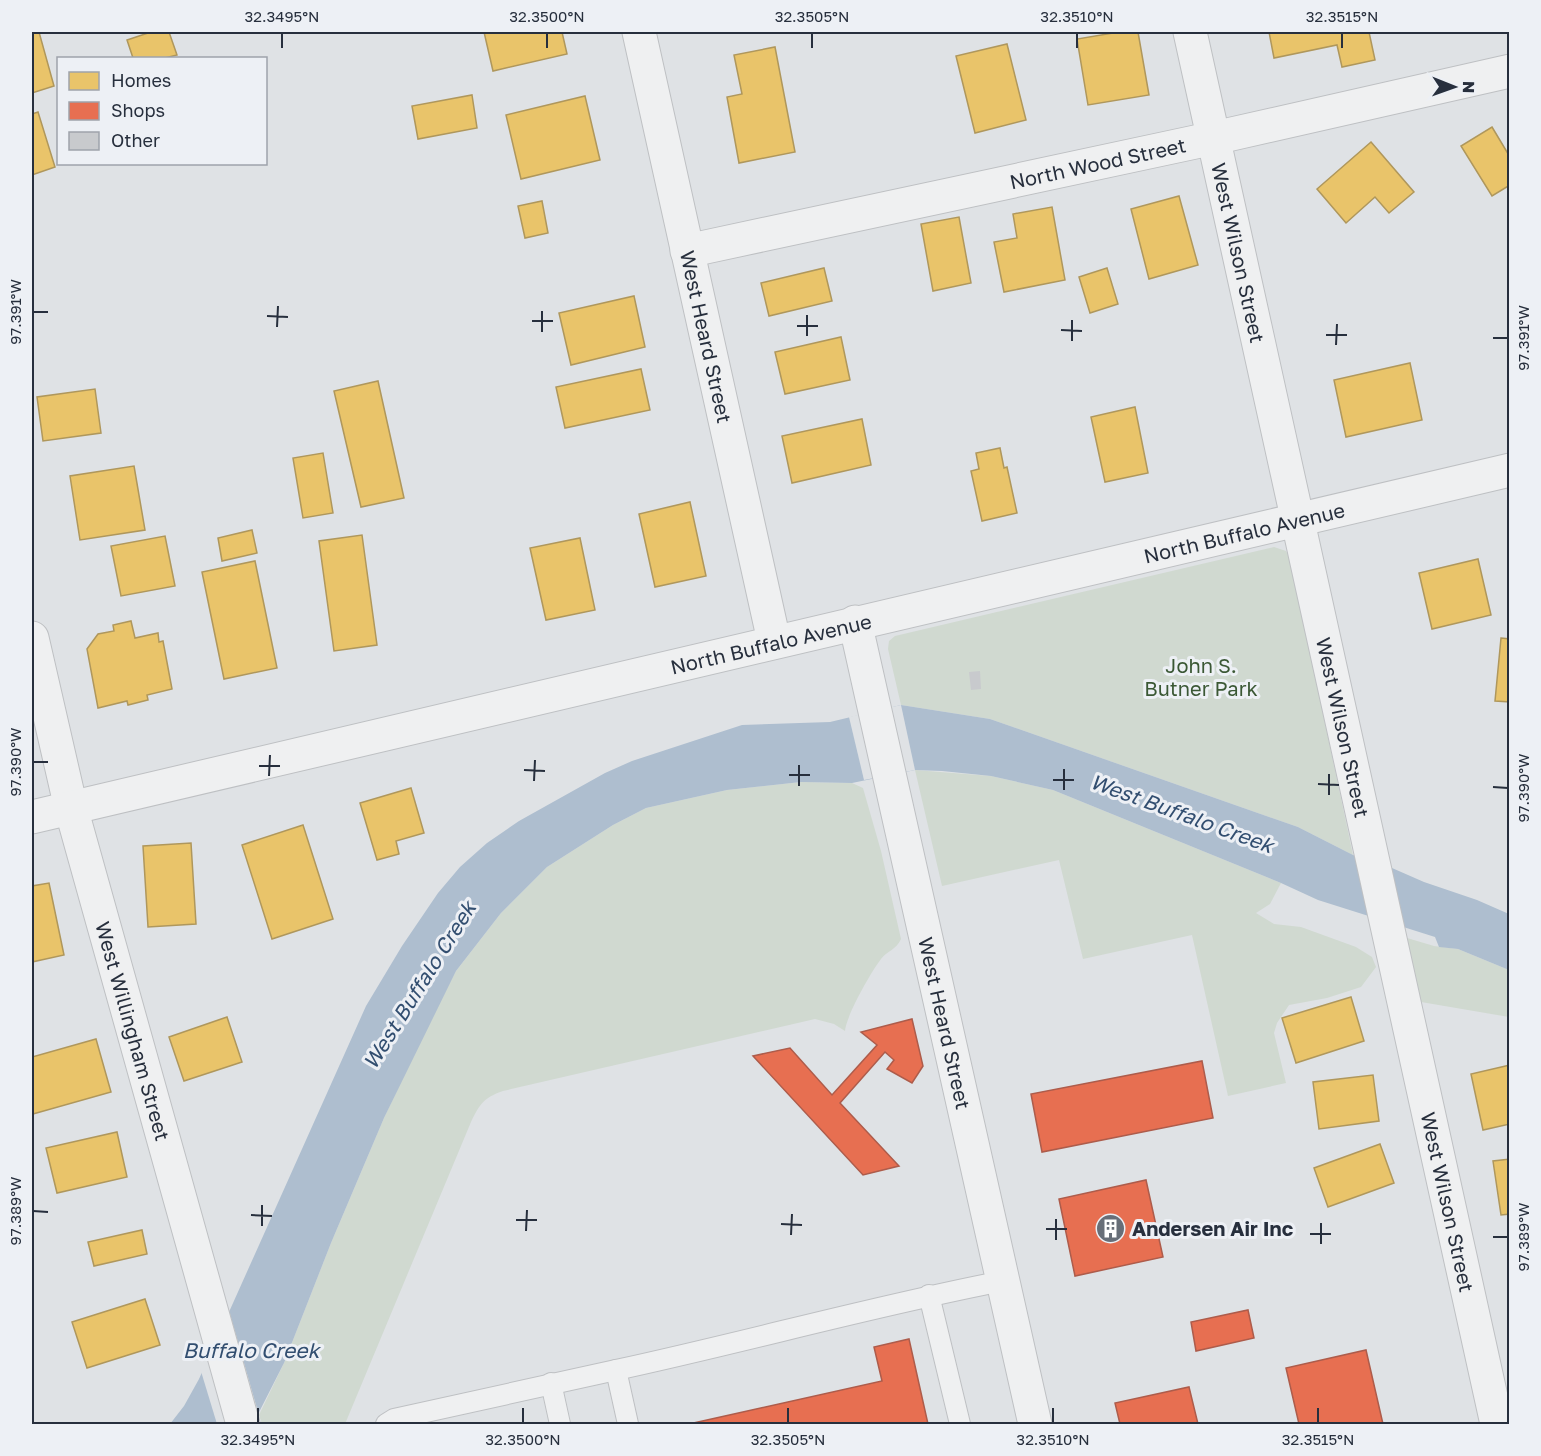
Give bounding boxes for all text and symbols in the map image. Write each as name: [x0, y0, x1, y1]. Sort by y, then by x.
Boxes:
text: 32.3495°N: [245, 7, 319, 25]
text: 32.3500°N: [509, 7, 585, 25]
text: 32.3505°N: [775, 7, 849, 25]
text: 32.3510°N: [1040, 7, 1114, 25]
text: 32.3515°N: [1306, 7, 1378, 25]
legend: [57, 57, 267, 165]
north arrow: [1424, 57, 1484, 117]
text: Homes: [111, 69, 171, 91]
text: N: [1459, 81, 1479, 94]
text: Shops: [111, 99, 165, 121]
text: Other: [111, 129, 160, 151]
street label: North Wood Street: [1007, 132, 1188, 194]
street label: West Wilson Street: [1207, 160, 1270, 345]
street label: West Heard Street: [676, 248, 737, 425]
text: 97.391°W: [6, 279, 24, 345]
text: 97.391°W: [1514, 305, 1532, 371]
street label: North Buffalo Avenue: [1141, 497, 1347, 568]
street label: North Buffalo Avenue: [668, 608, 874, 679]
street label: West Wilson Street: [1312, 635, 1375, 820]
park label: John S. Butner Park: [1144, 653, 1258, 700]
text: 97.390°W: [6, 728, 24, 796]
text: 97.390°W: [1514, 754, 1532, 822]
water label: West Buffalo Creek: [1087, 768, 1279, 859]
water label: West Buffalo Creek: [357, 895, 482, 1074]
street label: West Willingham Street: [91, 919, 175, 1143]
street label: West Heard Street: [914, 935, 976, 1111]
street label: West Wilson Street: [1417, 1110, 1480, 1294]
text: 97.389°W: [6, 1177, 24, 1245]
text: 97.389°W: [1514, 1203, 1532, 1271]
building icon: Andersen Air Inc: [1095, 1212, 1127, 1244]
place label: Andersen Air Inc: [1132, 1216, 1293, 1240]
water label: Buffalo Creek: [183, 1337, 321, 1363]
text: 32.3495°N: [221, 1430, 295, 1448]
text: 32.3500°N: [485, 1430, 561, 1448]
text: 32.3505°N: [751, 1430, 825, 1448]
text: 32.3510°N: [1016, 1430, 1090, 1448]
text: 32.3515°N: [1282, 1430, 1354, 1448]

